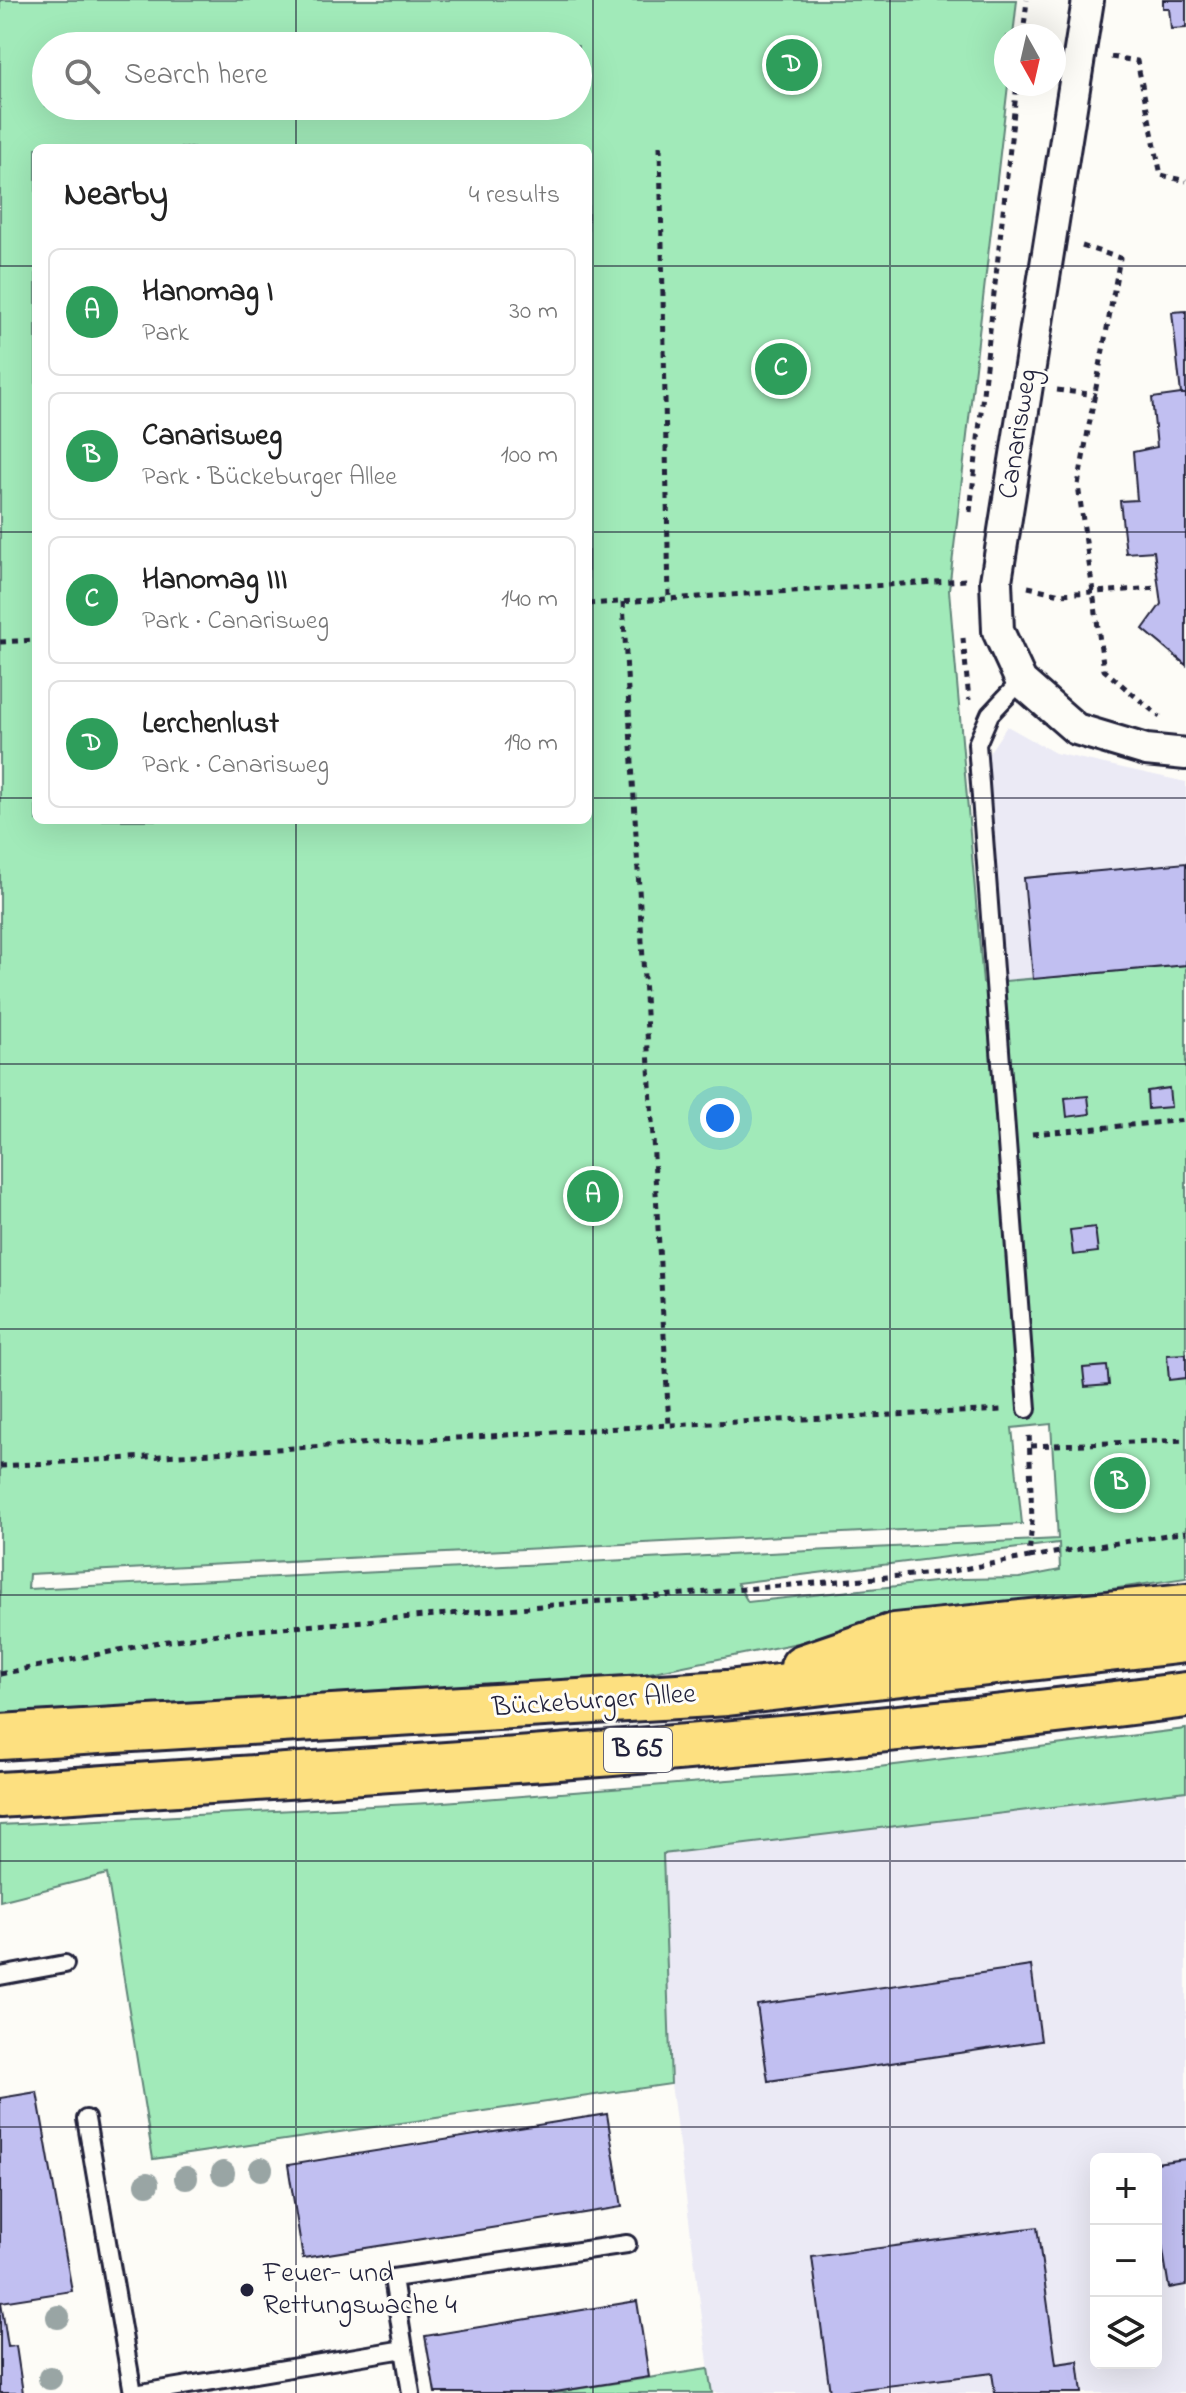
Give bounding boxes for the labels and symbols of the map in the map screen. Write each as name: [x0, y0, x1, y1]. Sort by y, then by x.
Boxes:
north arrow: [994, 24, 1066, 96]
pin: D: [766, 35, 818, 95]
pin: C: [755, 339, 807, 399]
street label: Canarisweg: [989, 366, 1049, 502]
your location: [700, 1098, 740, 1138]
pin: A: [567, 1166, 619, 1226]
pin: B: [1094, 1453, 1146, 1513]
street label: Bückeburger Allee: [490, 1674, 698, 1730]
road number: B 65: [604, 1728, 672, 1772]
place label: Feuer- und Rettungswache 4: [262, 2254, 457, 2327]
marker: Feuer- und Rettungswache 4: [238, 2281, 256, 2299]

